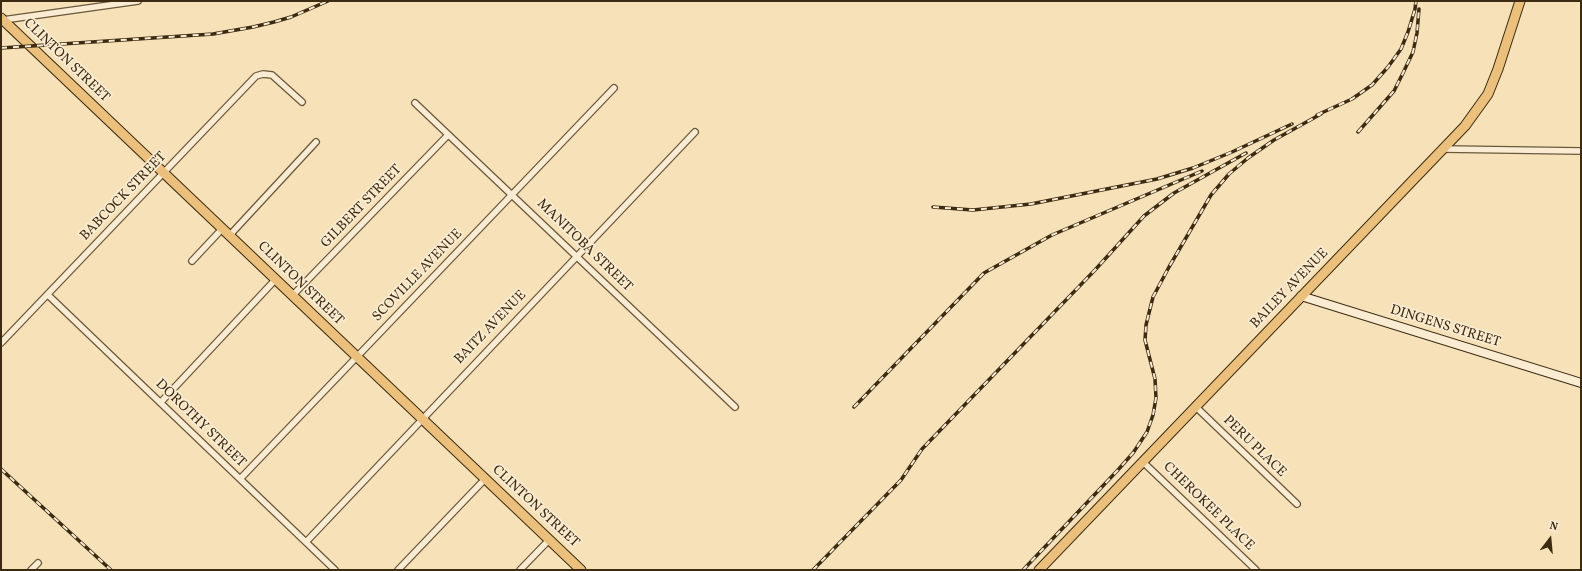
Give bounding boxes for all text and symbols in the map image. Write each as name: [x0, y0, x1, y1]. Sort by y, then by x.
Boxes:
street label: CLINTON STREET: [19, 16, 113, 106]
street label: BABCOCK STREET: [77, 149, 171, 245]
street label: GILBERT STREET: [318, 162, 406, 252]
street label: MANITOBA STREET: [533, 196, 635, 296]
street label: SCOVILLE AVENUE: [370, 226, 466, 326]
street label: CLINTON STREET: [253, 239, 347, 329]
street label: BAILEY AVENUE: [1248, 245, 1332, 333]
street label: BAITZ AVENUE: [452, 288, 530, 368]
street label: DINGENS STREET: [1388, 302, 1502, 352]
street label: DOROTHY STREET: [151, 376, 249, 472]
street label: PERU PLACE: [1219, 413, 1289, 481]
street label: CHEROKEE PLACE: [1159, 459, 1257, 555]
street label: CLINTON STREET: [488, 462, 582, 552]
north arrow: [1530, 519, 1570, 559]
text: N: [1548, 519, 1559, 535]

